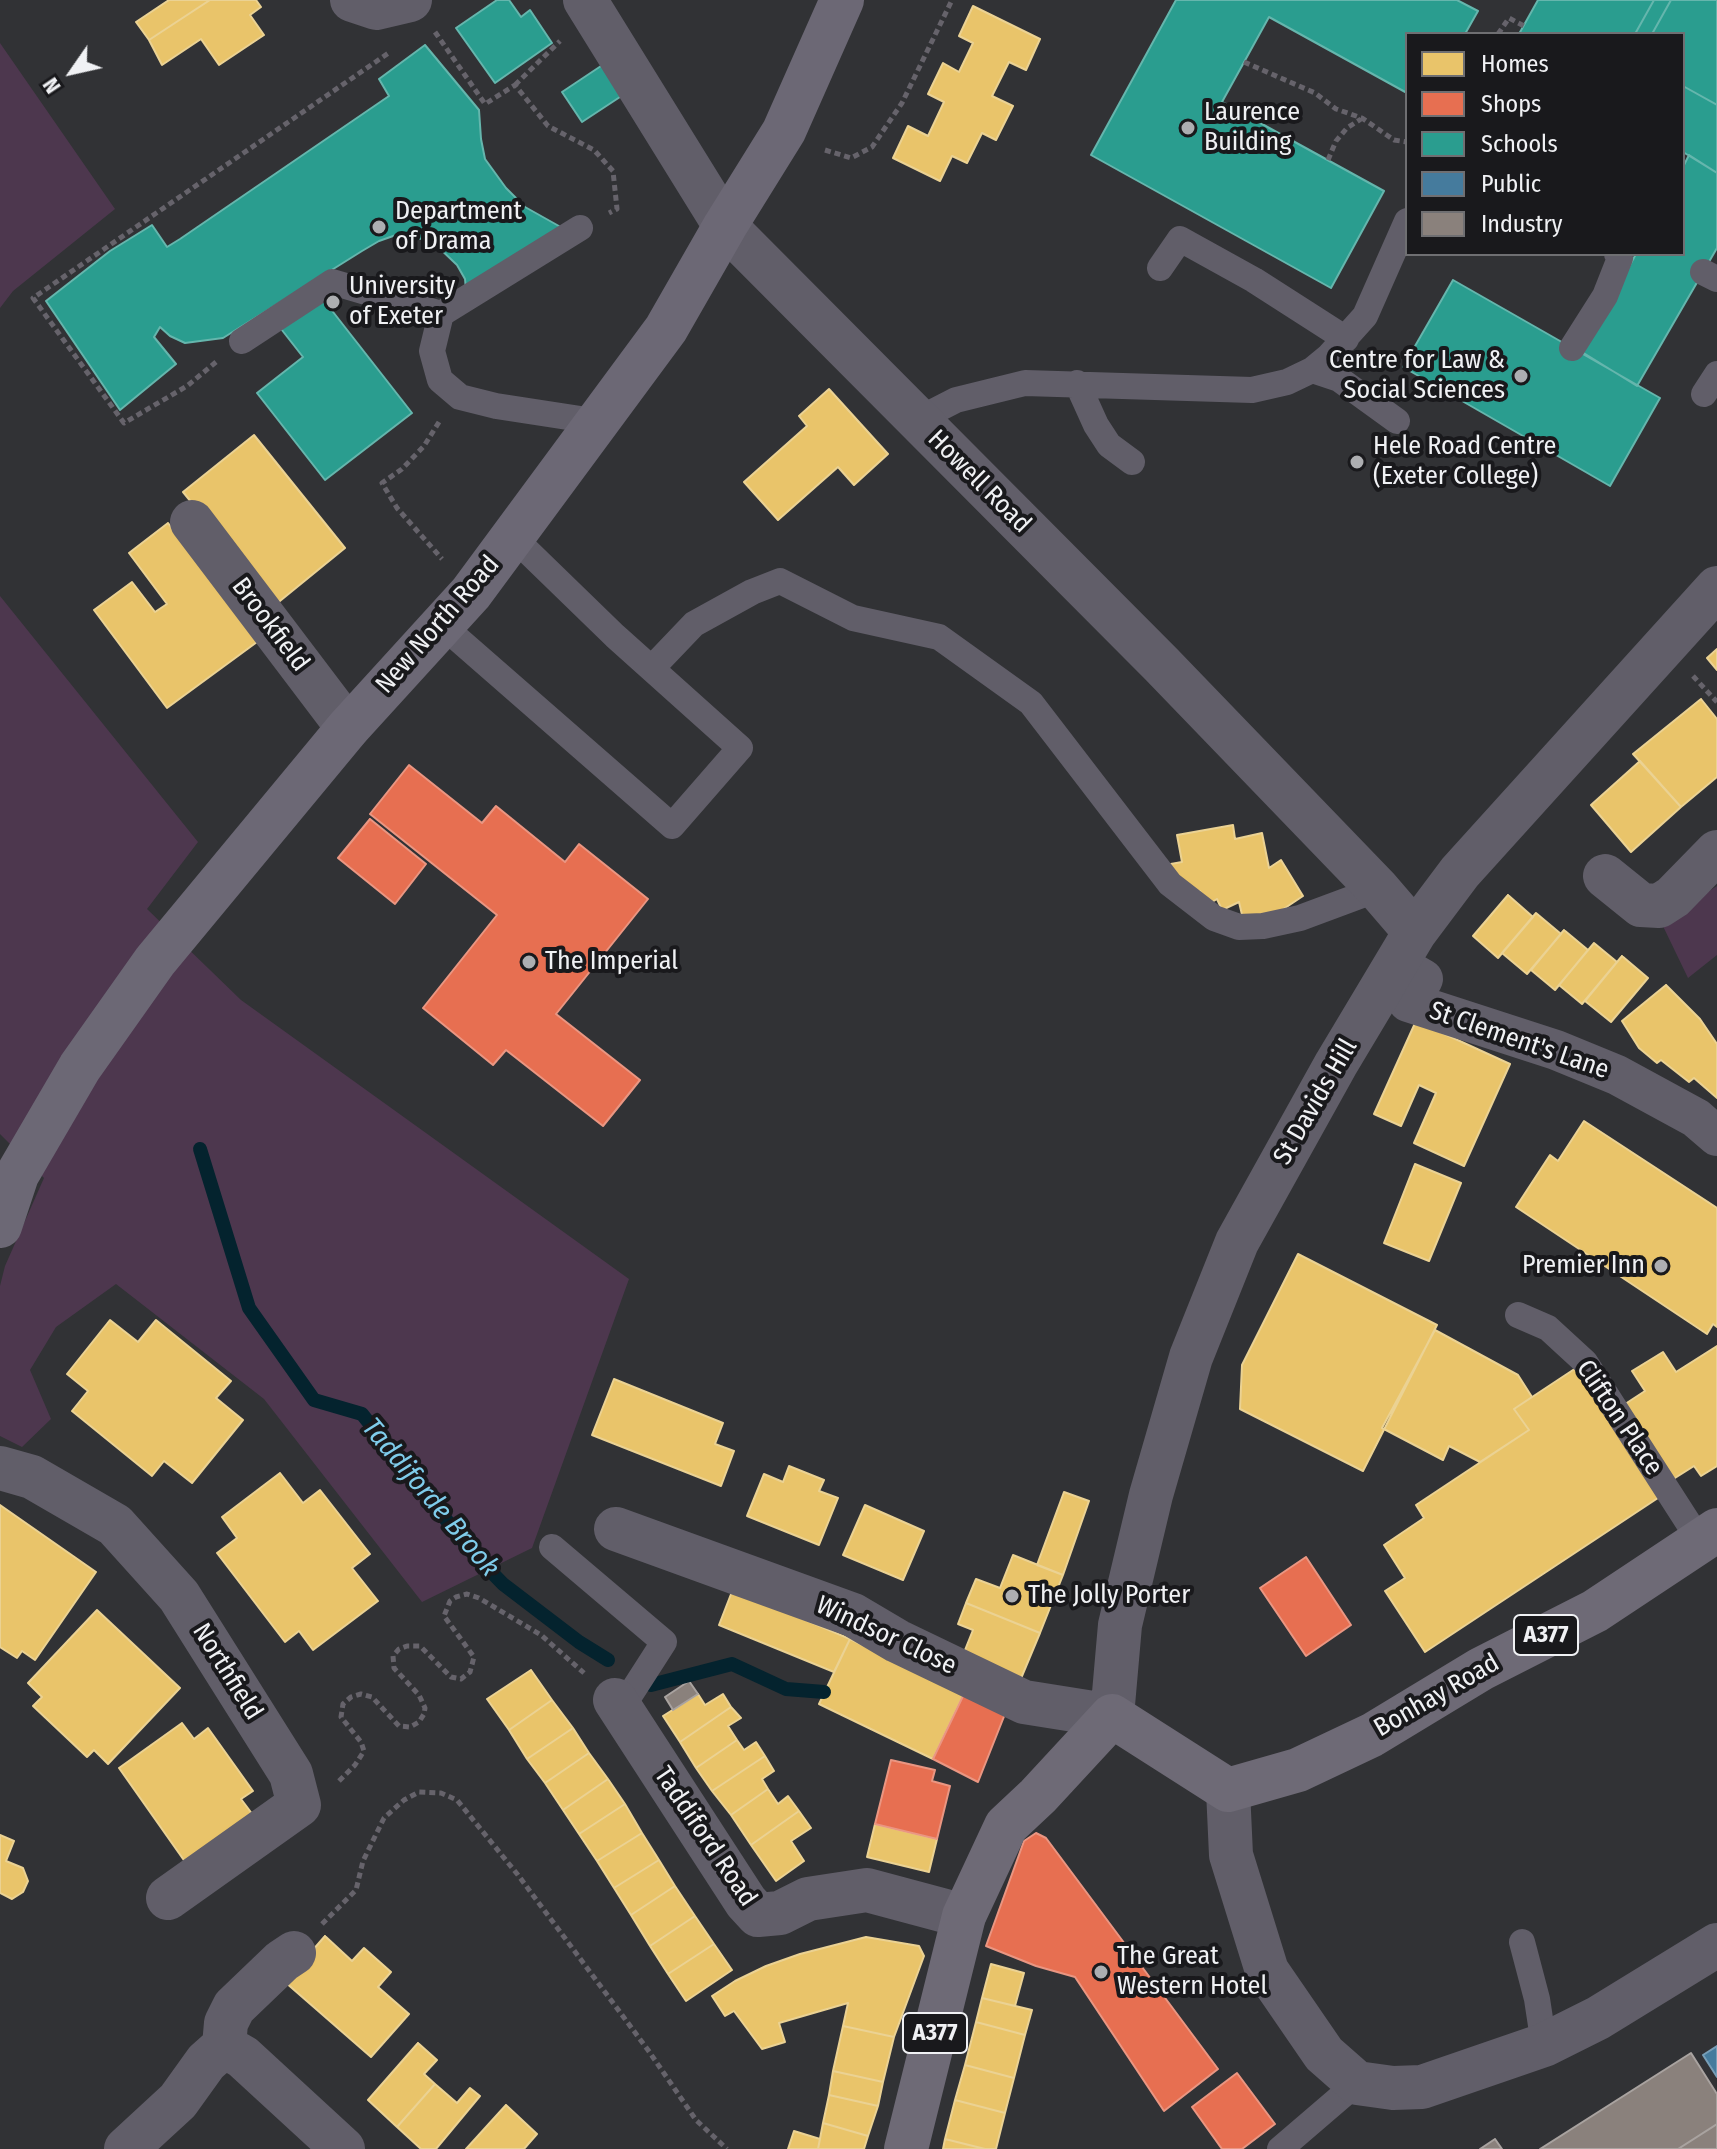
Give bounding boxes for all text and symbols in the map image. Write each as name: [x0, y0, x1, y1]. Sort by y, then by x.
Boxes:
north arrow: [32, 32, 112, 112]
legend: [1405, 32, 1685, 256]
text: Homes: [1481, 50, 1549, 78]
text: N: [37, 73, 67, 99]
text: Shops: [1481, 90, 1541, 118]
place label: Laurence Building: [1204, 97, 1300, 158]
marker: Laurence Building: [1179, 119, 1197, 137]
text: Schools: [1481, 130, 1558, 158]
text: Public: [1481, 170, 1541, 198]
place label: Department of Drama: [395, 196, 522, 258]
text: Industry: [1481, 210, 1563, 238]
marker: Department of Drama: [370, 218, 388, 236]
place label: University of Exeter: [349, 271, 455, 332]
marker: University of Exeter: [324, 293, 342, 311]
place label: Centre for Law & Social Sciences: [1329, 345, 1505, 406]
marker: Centre for Law & Social Sciences: [1512, 367, 1530, 385]
street label: Howell Road: [921, 424, 1037, 540]
place label: Hele Road Centre (Exeter College): [1373, 431, 1556, 492]
marker: Hele Road Centre (Exeter College): [1348, 453, 1366, 471]
street label: New North Road: [370, 550, 506, 700]
street label: Brookfield: [225, 572, 315, 678]
place label: The Imperial: [545, 946, 678, 978]
marker: The Imperial: [520, 953, 538, 971]
street label: St Clement's Lane: [1425, 996, 1613, 1086]
street label: St Davids Hill: [1267, 1034, 1365, 1170]
place label: Premier Inn: [1522, 1250, 1645, 1282]
marker: Premier Inn: [1652, 1257, 1670, 1275]
street label: Clifton Place: [1569, 1354, 1669, 1482]
water label: Taddiforde Brook: [354, 1412, 506, 1584]
place label: The Jolly Porter: [1028, 1580, 1190, 1612]
marker: The Jolly Porter: [1003, 1587, 1021, 1605]
street label: Windsor Close: [811, 1590, 961, 1682]
road number: A377: [1514, 1615, 1578, 1655]
street label: Northfield: [185, 1618, 269, 1726]
street label: Bonhay Road: [1369, 1648, 1505, 1744]
street label: Taddiford Road: [647, 1761, 763, 1913]
place label: The Great Western Hotel: [1117, 1941, 1267, 2002]
marker: The Great Western Hotel: [1092, 1963, 1110, 1981]
road number: A377: [903, 2013, 967, 2053]

